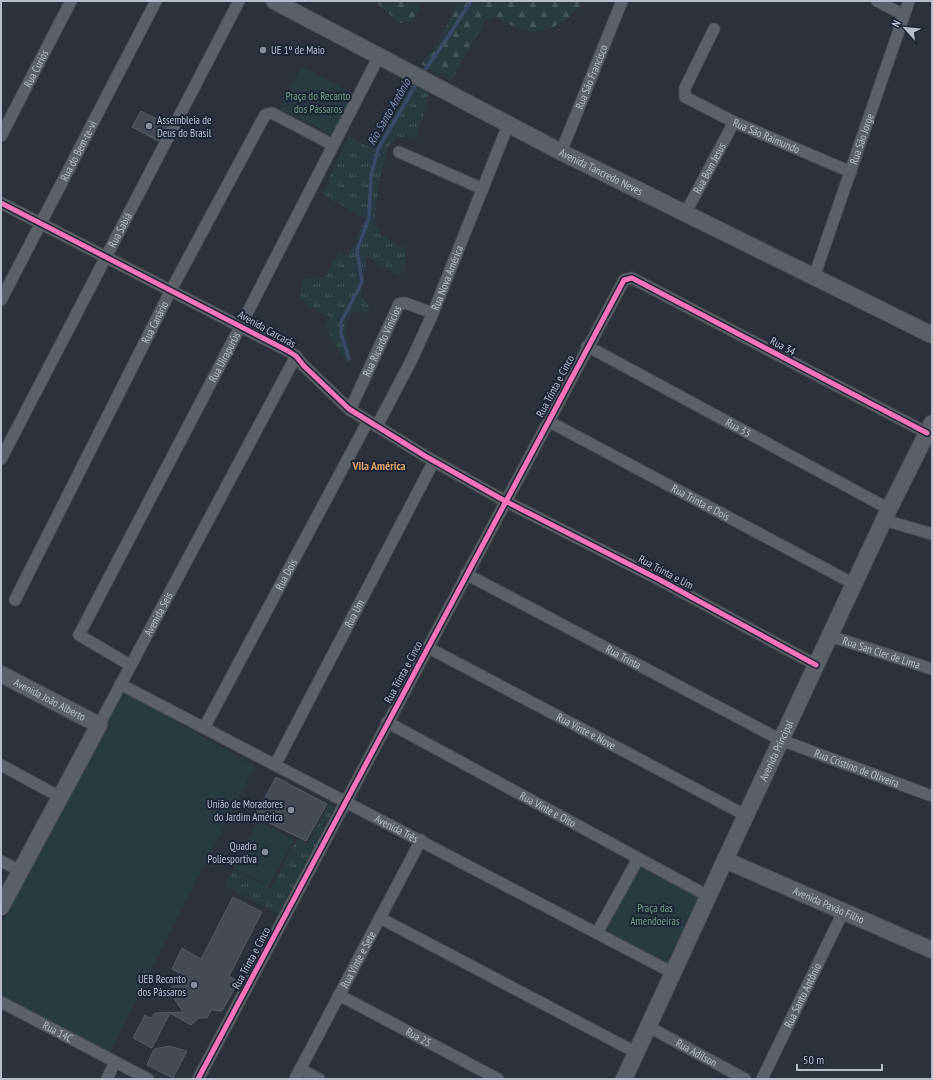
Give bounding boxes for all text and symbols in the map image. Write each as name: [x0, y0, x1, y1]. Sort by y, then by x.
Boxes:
north arrow: [885, 8, 925, 48]
text: N: [889, 18, 904, 29]
street label: Rua São Francisco: [572, 42, 611, 111]
place label: UE 1º de Maio: [271, 43, 325, 57]
marker: UE 1º de Maio: [258, 45, 268, 55]
street label: Rua Curiós: [20, 47, 52, 90]
water label: Rio Santo Antônio: [363, 75, 414, 148]
park label: Praça do Recanto dos Pássaros: [286, 89, 351, 116]
street label: Rua São Jorge: [846, 111, 877, 166]
place label: Assembleia de Deus do Brasil: [157, 113, 212, 140]
street label: Rua São Raimundo: [731, 115, 802, 156]
street label: Rua do Bem-te-vi: [57, 118, 100, 183]
marker: Assembleia de Deus do Brasil: [144, 121, 154, 131]
street label: Rua Bom Jesus: [690, 140, 729, 196]
street label: Avenida Tancredo Neves: [557, 145, 646, 198]
street label: Rua Sabiá: [105, 210, 135, 250]
street label: Rua Nova América: [428, 243, 466, 312]
street label: Rua Canário: [138, 298, 171, 346]
street label: Rua Ricardo Vinicios: [359, 303, 405, 379]
street label: Avenida Carcarás: [236, 307, 299, 351]
street label: Rua Uirapurύs: [205, 329, 243, 384]
street label: Rua 34: [768, 334, 798, 358]
street label: Rua Trinta e Cinco: [533, 352, 577, 419]
street label: Rua 33: [723, 415, 753, 440]
district label: Vila América: [351, 458, 406, 473]
street label: Rua Trinta e Dois: [669, 481, 733, 524]
street label: Rua Trinta e Um: [636, 552, 696, 592]
street label: Rua Dois: [272, 556, 300, 593]
street label: Avenida Seis: [141, 589, 176, 638]
street label: Rua Um: [341, 597, 367, 630]
street label: Rua San Cler de Lima: [841, 634, 922, 672]
street label: Rua Trinta e Cinco: [381, 638, 425, 705]
street label: Rua Trinta: [603, 642, 644, 672]
street label: Avenida João Alberto: [11, 675, 88, 724]
street label: Rua Vinte e Nove: [554, 710, 619, 753]
street label: Avenida Principal: [756, 718, 797, 783]
street label: Rua Cristino de Oliveira: [812, 746, 901, 790]
street label: Rua Vinte e Oito: [517, 788, 579, 830]
place label: União de Moradores do Jardim América: [207, 797, 283, 824]
marker: União de Moradores do Jardim América: [286, 805, 296, 815]
street label: Avenida Três: [372, 811, 421, 846]
place label: Quadra Poliesportiva: [208, 839, 257, 866]
marker: Quadra Poliesportiva: [260, 847, 270, 857]
street label: Avenida Pavão Filho: [791, 883, 867, 927]
park label: Praça das Amendoeiras: [630, 901, 680, 928]
street label: Rua Trinta e Cinco: [229, 924, 273, 991]
street label: Rua Vinte e Sete: [337, 928, 379, 990]
street label: Rua Santo Antônio: [781, 960, 824, 1030]
place label: UEB Recanto dos Pássaros: [138, 972, 186, 999]
marker: UEB Recanto dos Pássaros: [189, 980, 199, 990]
street label: Rua 14C: [40, 1018, 75, 1045]
street label: Rua 25: [403, 1025, 434, 1049]
street label: Rua Adílson: [673, 1036, 720, 1070]
scale bar: [797, 1046, 882, 1072]
text: 50 m: [803, 1052, 824, 1067]

